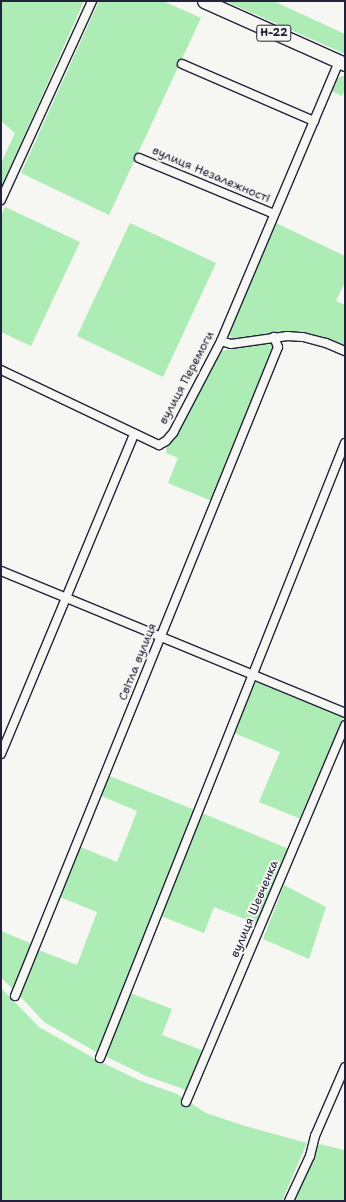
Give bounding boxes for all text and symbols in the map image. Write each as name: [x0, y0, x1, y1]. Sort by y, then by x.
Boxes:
road number: Н-22: [256, 24, 292, 42]
street label: вулиця Незалежності: [150, 144, 272, 206]
street label: вулиця Перемоги: [156, 329, 218, 427]
street label: Світла вулиця: [116, 621, 160, 703]
street label: вулиця Шевченка: [228, 858, 282, 960]

